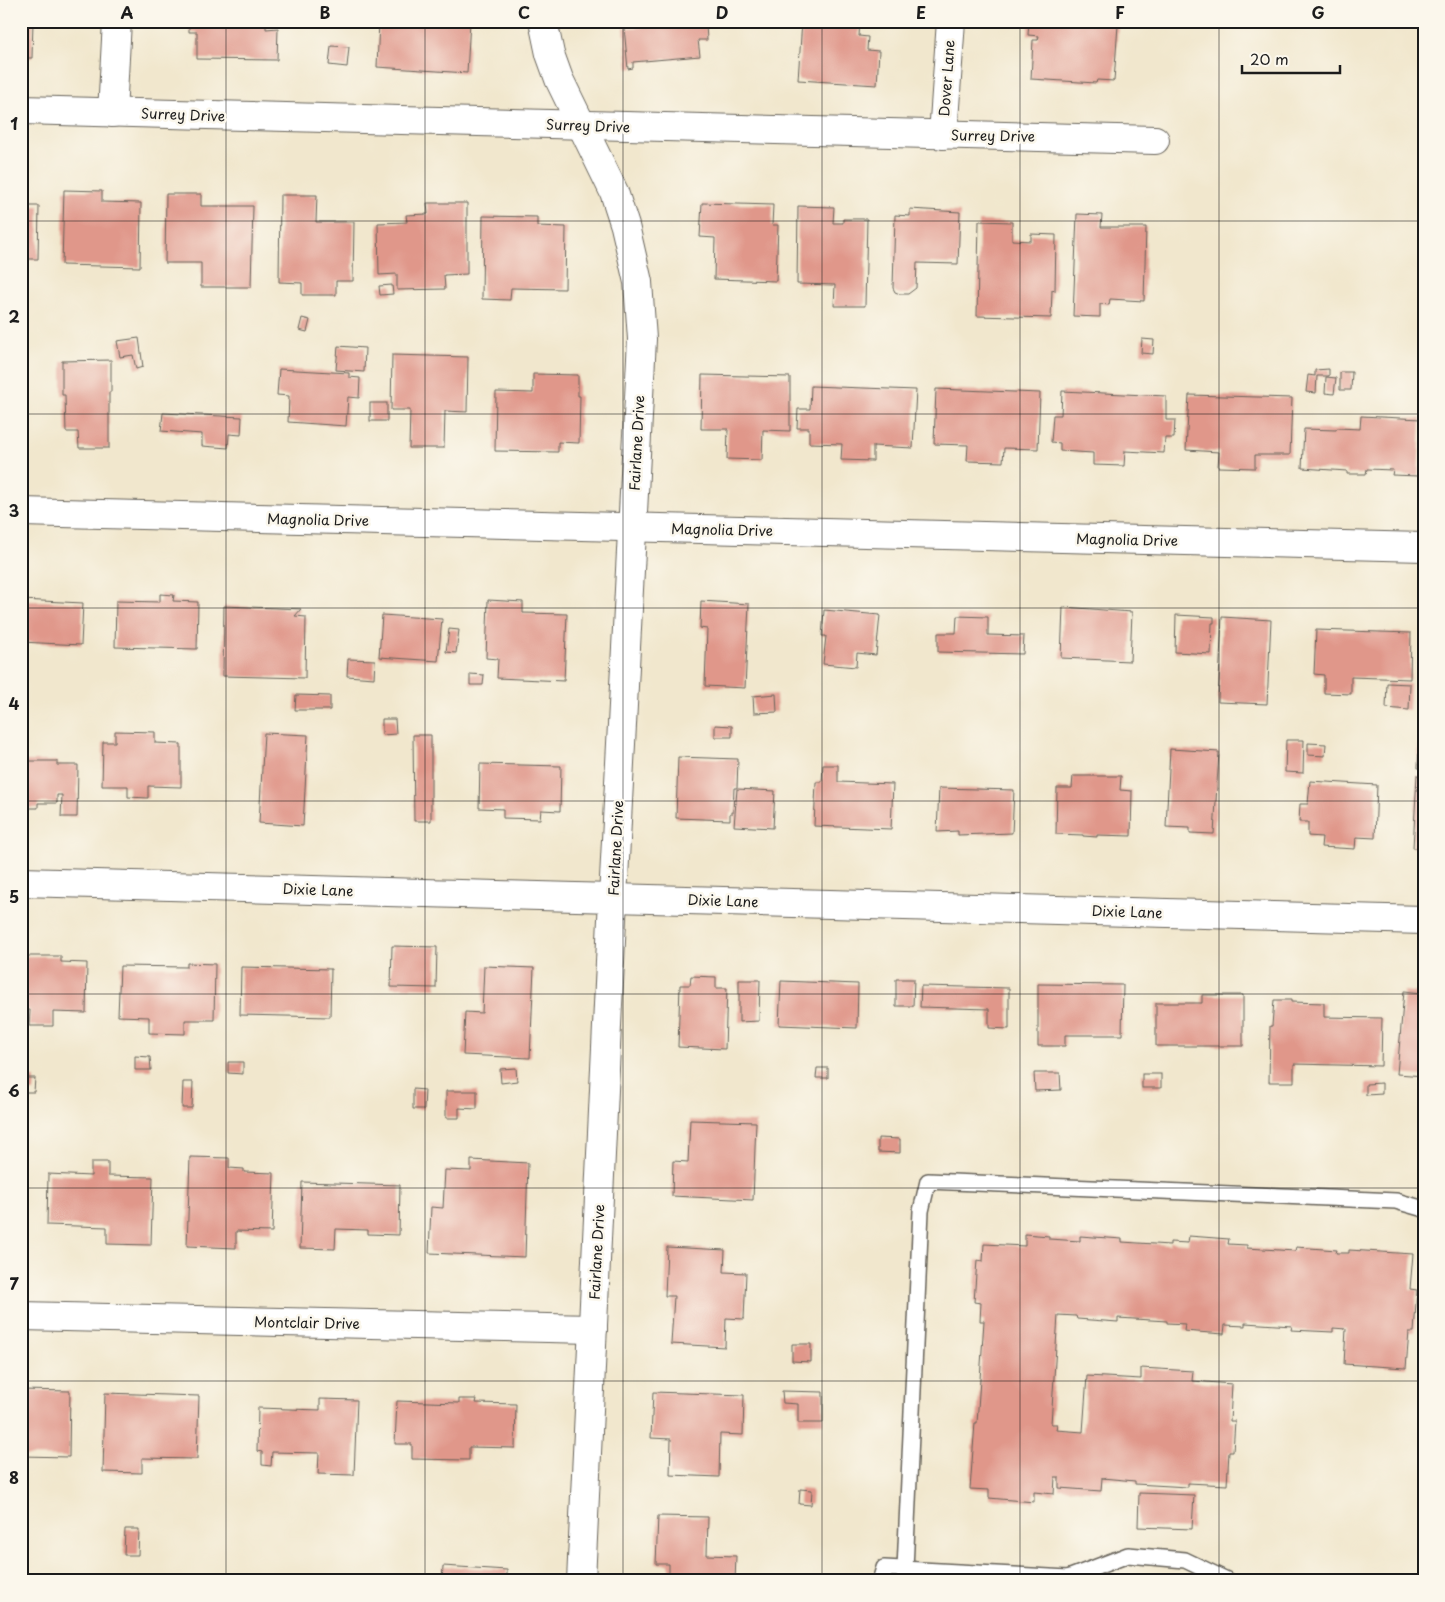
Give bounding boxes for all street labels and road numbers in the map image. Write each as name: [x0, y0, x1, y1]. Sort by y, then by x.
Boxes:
street label: Dover Lane: [933, 39, 960, 117]
street label: Surrey Drive: [141, 103, 226, 126]
street label: Surrey Drive: [546, 114, 631, 137]
street label: Surrey Drive: [951, 124, 1035, 147]
street label: Fairlane Drive: [624, 395, 649, 491]
street label: Magnolia Drive: [267, 508, 369, 531]
street label: Magnolia Drive: [671, 518, 773, 541]
street label: Magnolia Drive: [1076, 528, 1178, 551]
street label: Fairlane Drive: [603, 800, 628, 896]
street label: Dixie Lane: [282, 878, 354, 901]
street label: Dixie Lane: [687, 889, 759, 912]
street label: Dixie Lane: [1091, 900, 1163, 923]
street label: Fairlane Drive: [584, 1204, 609, 1300]
street label: Montclair Drive: [254, 1311, 360, 1334]

